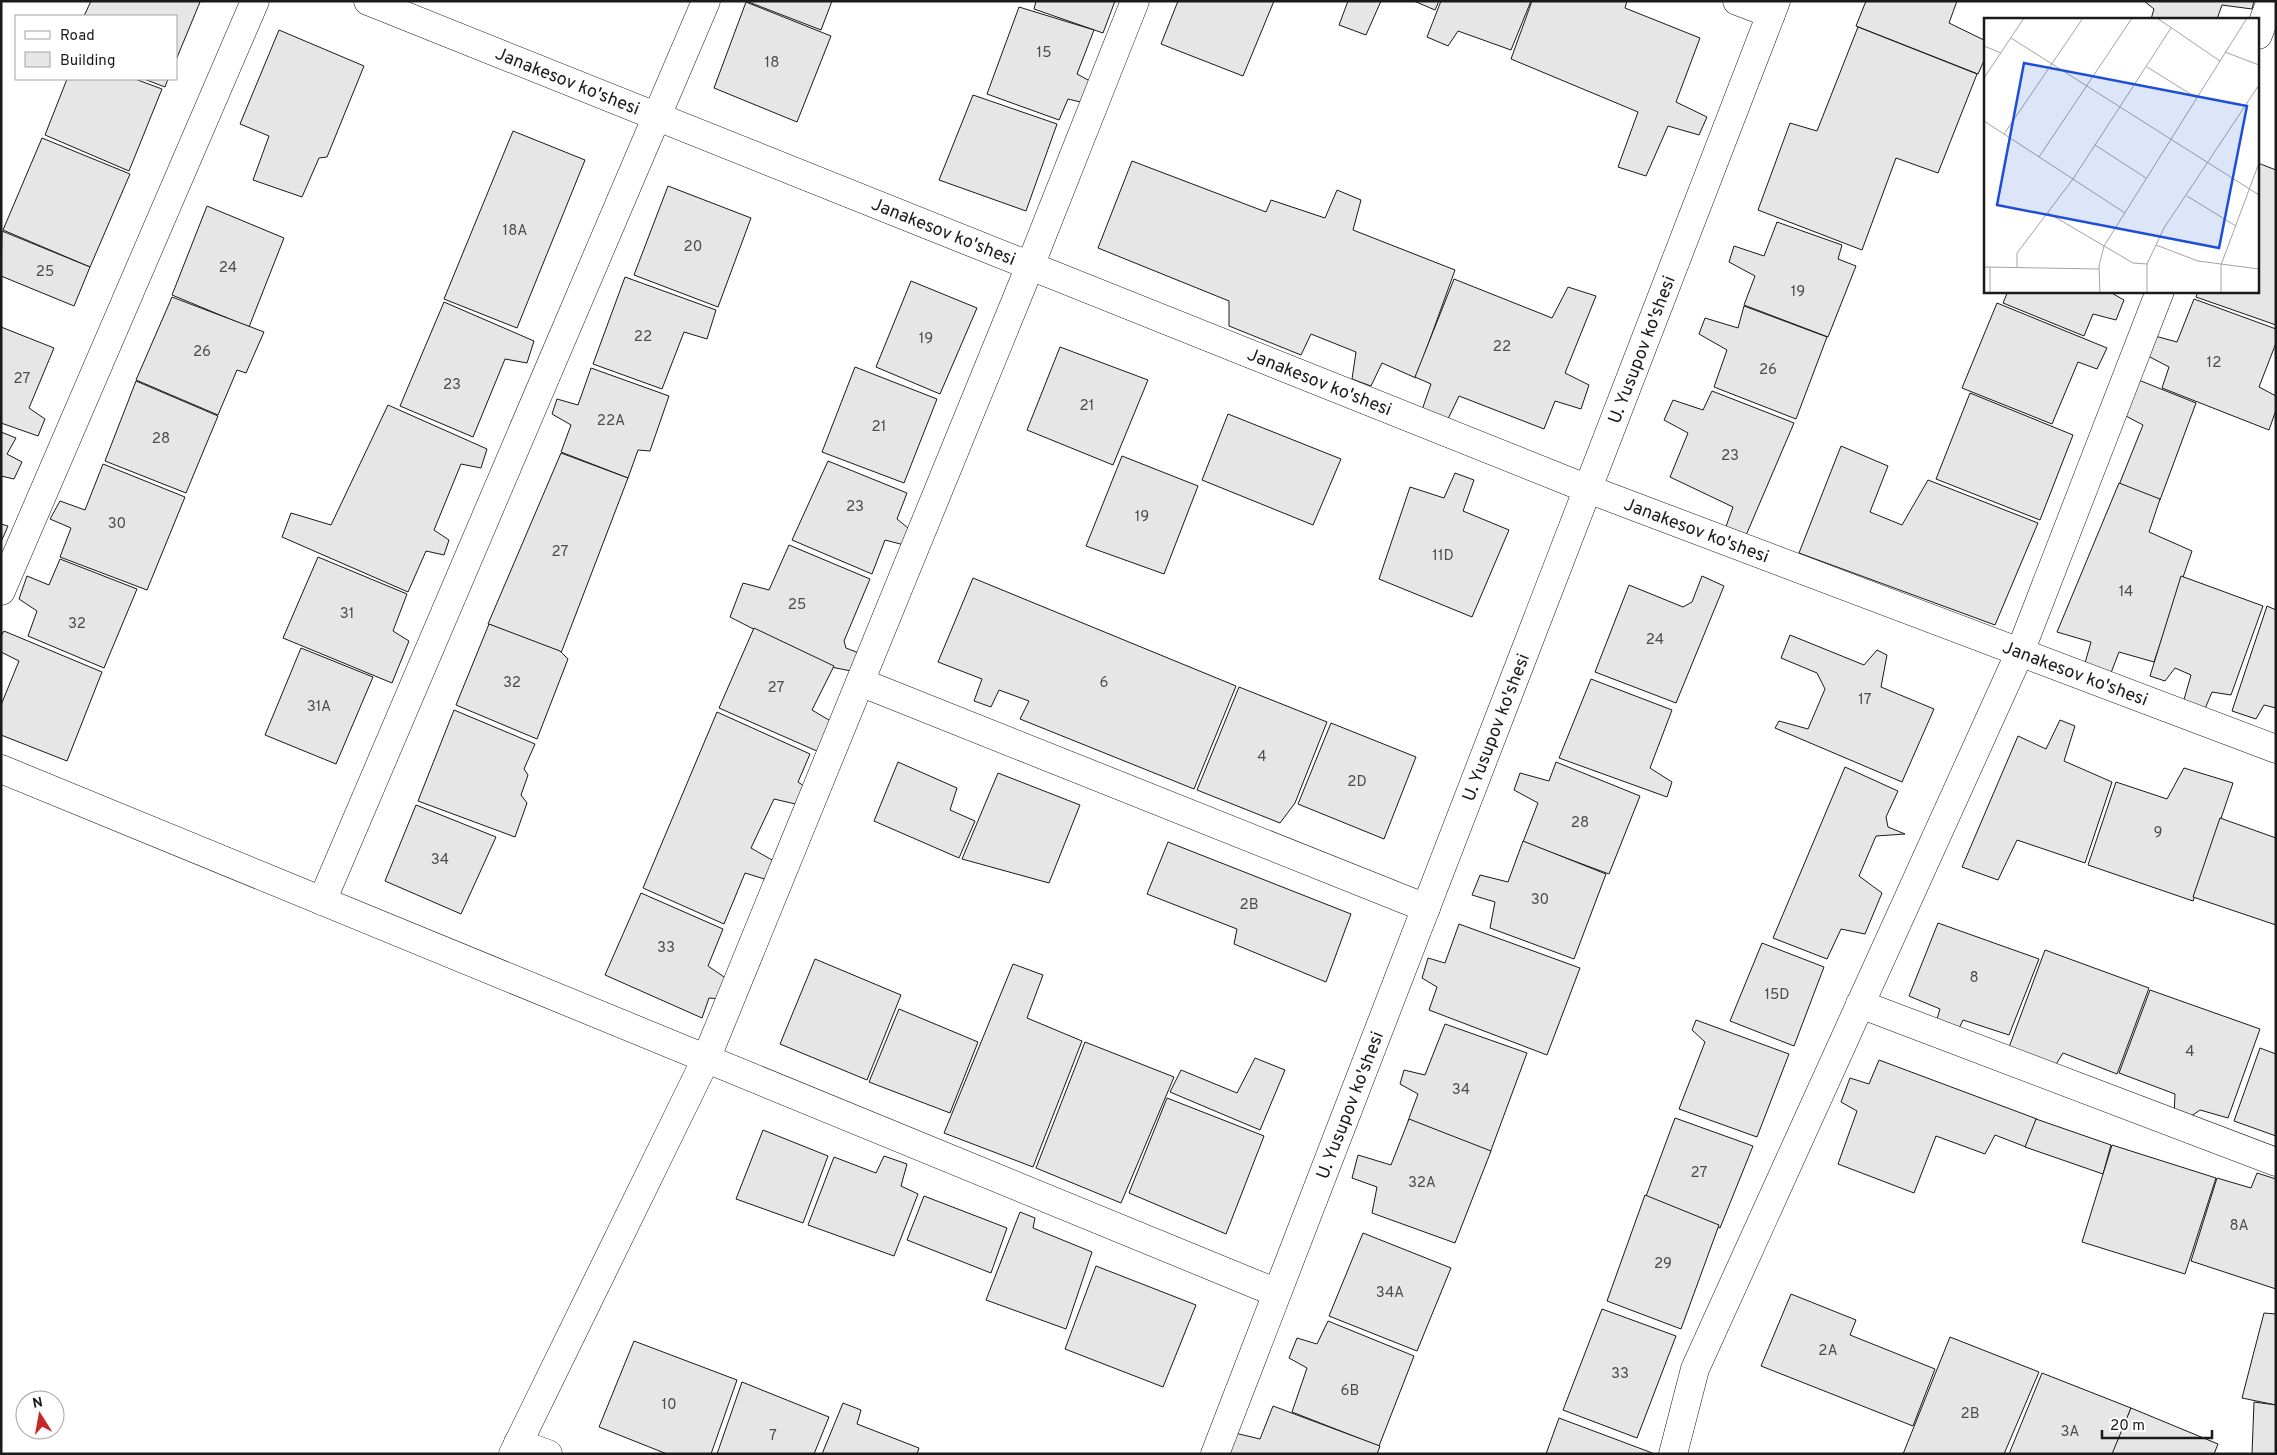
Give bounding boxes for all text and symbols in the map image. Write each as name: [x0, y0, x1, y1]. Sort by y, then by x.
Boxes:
legend: [15, 15, 178, 80]
inset map: [1984, 18, 2260, 292]
text: Road: [60, 27, 95, 46]
street label: Janakesov ko'shesi: [491, 43, 643, 121]
house number: 15: [1037, 44, 1051, 63]
text: Building: [60, 52, 115, 71]
house number: 18: [765, 54, 779, 73]
street label: Janakesov ko'shesi: [867, 193, 1019, 272]
house number: 18A: [503, 222, 527, 241]
house number: 20: [684, 238, 702, 257]
house number: 24: [219, 259, 237, 278]
house number: 25: [36, 263, 54, 282]
street label: U. Yusupov ko'shesi: [1604, 273, 1682, 427]
house number: 19: [1791, 283, 1805, 302]
house number: 22: [634, 328, 652, 347]
house number: 19: [919, 330, 933, 349]
house number: 22: [1493, 338, 1511, 357]
house number: 26: [193, 343, 211, 362]
street label: Janakesov ko'shesi: [1243, 344, 1395, 422]
house number: 12: [2207, 354, 2221, 373]
house number: 26: [1759, 361, 1777, 380]
house number: 27: [14, 370, 31, 389]
house number: 23: [443, 376, 461, 395]
house number: 21: [1080, 397, 1094, 416]
house number: 22A: [597, 412, 625, 431]
house number: 21: [872, 418, 886, 437]
house number: 28: [152, 430, 170, 449]
house number: 23: [1721, 447, 1739, 466]
street label: Janakesov ko'shesi: [1620, 493, 1772, 569]
house number: 23: [846, 498, 864, 517]
house number: 19: [1135, 508, 1149, 527]
house number: 30: [108, 515, 126, 534]
house number: 27: [552, 543, 569, 562]
house number: 11D: [1432, 547, 1454, 566]
house number: 14: [2119, 583, 2133, 602]
house number: 25: [788, 596, 806, 615]
house number: 31: [340, 605, 354, 624]
house number: 32: [68, 615, 86, 634]
house number: 24: [1646, 631, 1664, 650]
street label: Janakesov ko'shesi: [1999, 637, 2151, 713]
street label: U. Yusupov ko'shesi: [1458, 651, 1536, 805]
house number: 32: [503, 674, 521, 693]
house number: 6: [1100, 674, 1109, 693]
house number: 27: [768, 679, 785, 698]
house number: 17: [1858, 691, 1872, 710]
house number: 31A: [307, 698, 331, 717]
house number: 4: [1257, 748, 1267, 767]
house number: 2D: [1347, 773, 1367, 792]
house number: 28: [1571, 814, 1589, 833]
house number: 9: [2154, 824, 2162, 843]
house number: 34: [431, 851, 449, 870]
house number: 30: [1531, 891, 1549, 910]
house number: 2B: [1239, 896, 1259, 915]
house number: 33: [657, 939, 675, 958]
house number: 8: [1969, 969, 1979, 988]
house number: 15D: [1764, 986, 1790, 1005]
street label: U. Yusupov ko'shesi: [1312, 1028, 1390, 1183]
house number: 4: [2185, 1043, 2195, 1062]
house number: 34: [1452, 1081, 1470, 1100]
house number: 27: [1691, 1164, 1708, 1183]
house number: 32A: [1408, 1174, 1436, 1193]
house number: 8A: [2229, 1217, 2249, 1236]
house number: 29: [1654, 1255, 1672, 1274]
house number: 34A: [1376, 1284, 1404, 1303]
house number: 2A: [1818, 1342, 1838, 1361]
house number: 33: [1611, 1365, 1629, 1384]
house number: 6B: [1341, 1382, 1359, 1401]
north arrow: [15, 1390, 65, 1440]
text: N: [31, 1394, 44, 1413]
house number: 10: [661, 1396, 677, 1415]
house number: 2B: [1960, 1405, 1980, 1424]
scale bar: [2102, 1408, 2212, 1440]
text: 20 m: [2110, 1417, 2145, 1436]
house number: 3A: [2060, 1423, 2080, 1442]
house number: 7: [769, 1427, 777, 1446]

